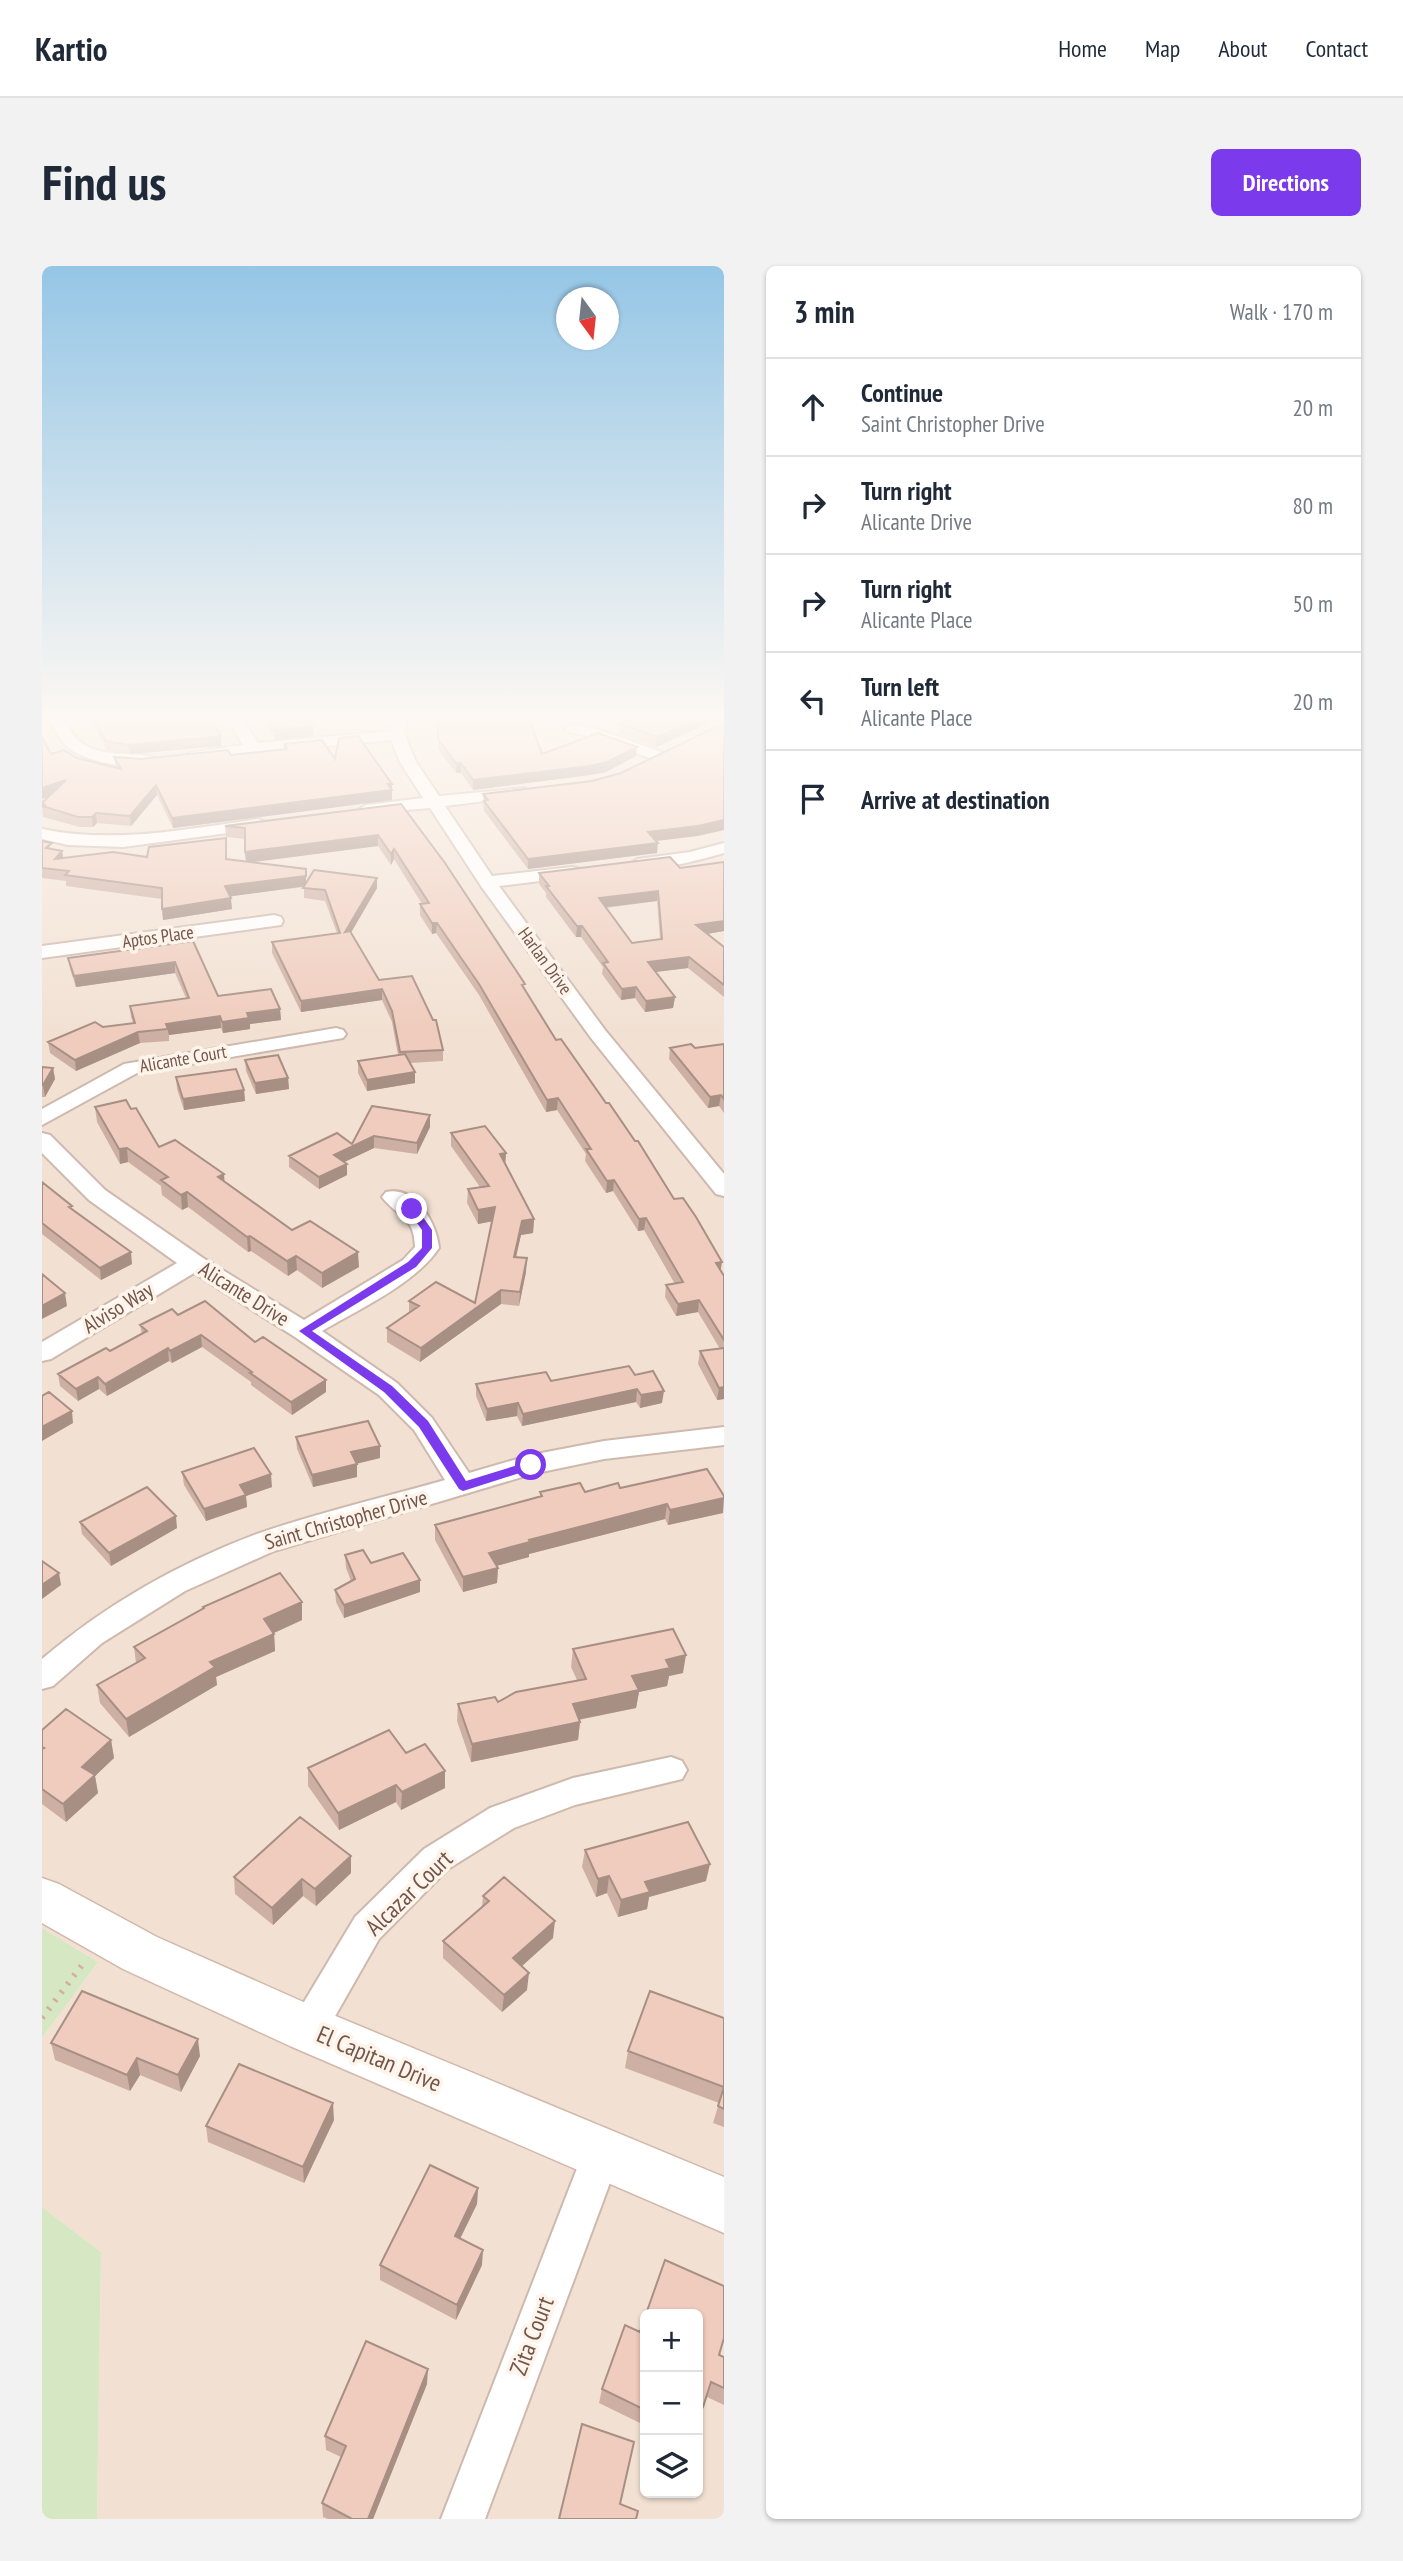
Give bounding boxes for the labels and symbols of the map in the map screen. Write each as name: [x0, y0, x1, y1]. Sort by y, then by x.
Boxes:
north arrow: [556, 287, 619, 350]
street label: Aptos Place: [121, 920, 195, 953]
street label: Harlan Drive: [513, 923, 578, 999]
street label: Alicante Court: [138, 1040, 228, 1077]
route end: [396, 1193, 427, 1224]
street label: Alicante Drive: [194, 1255, 294, 1332]
street label: Alviso Way: [78, 1276, 158, 1339]
route start: [515, 1449, 546, 1480]
street label: Saint Christopher Drive: [262, 1483, 430, 1556]
street label: Alcazar Court: [358, 1843, 459, 1942]
street label: El Capitan Drive: [312, 2018, 446, 2099]
street label: Zita Court: [502, 2292, 561, 2380]

